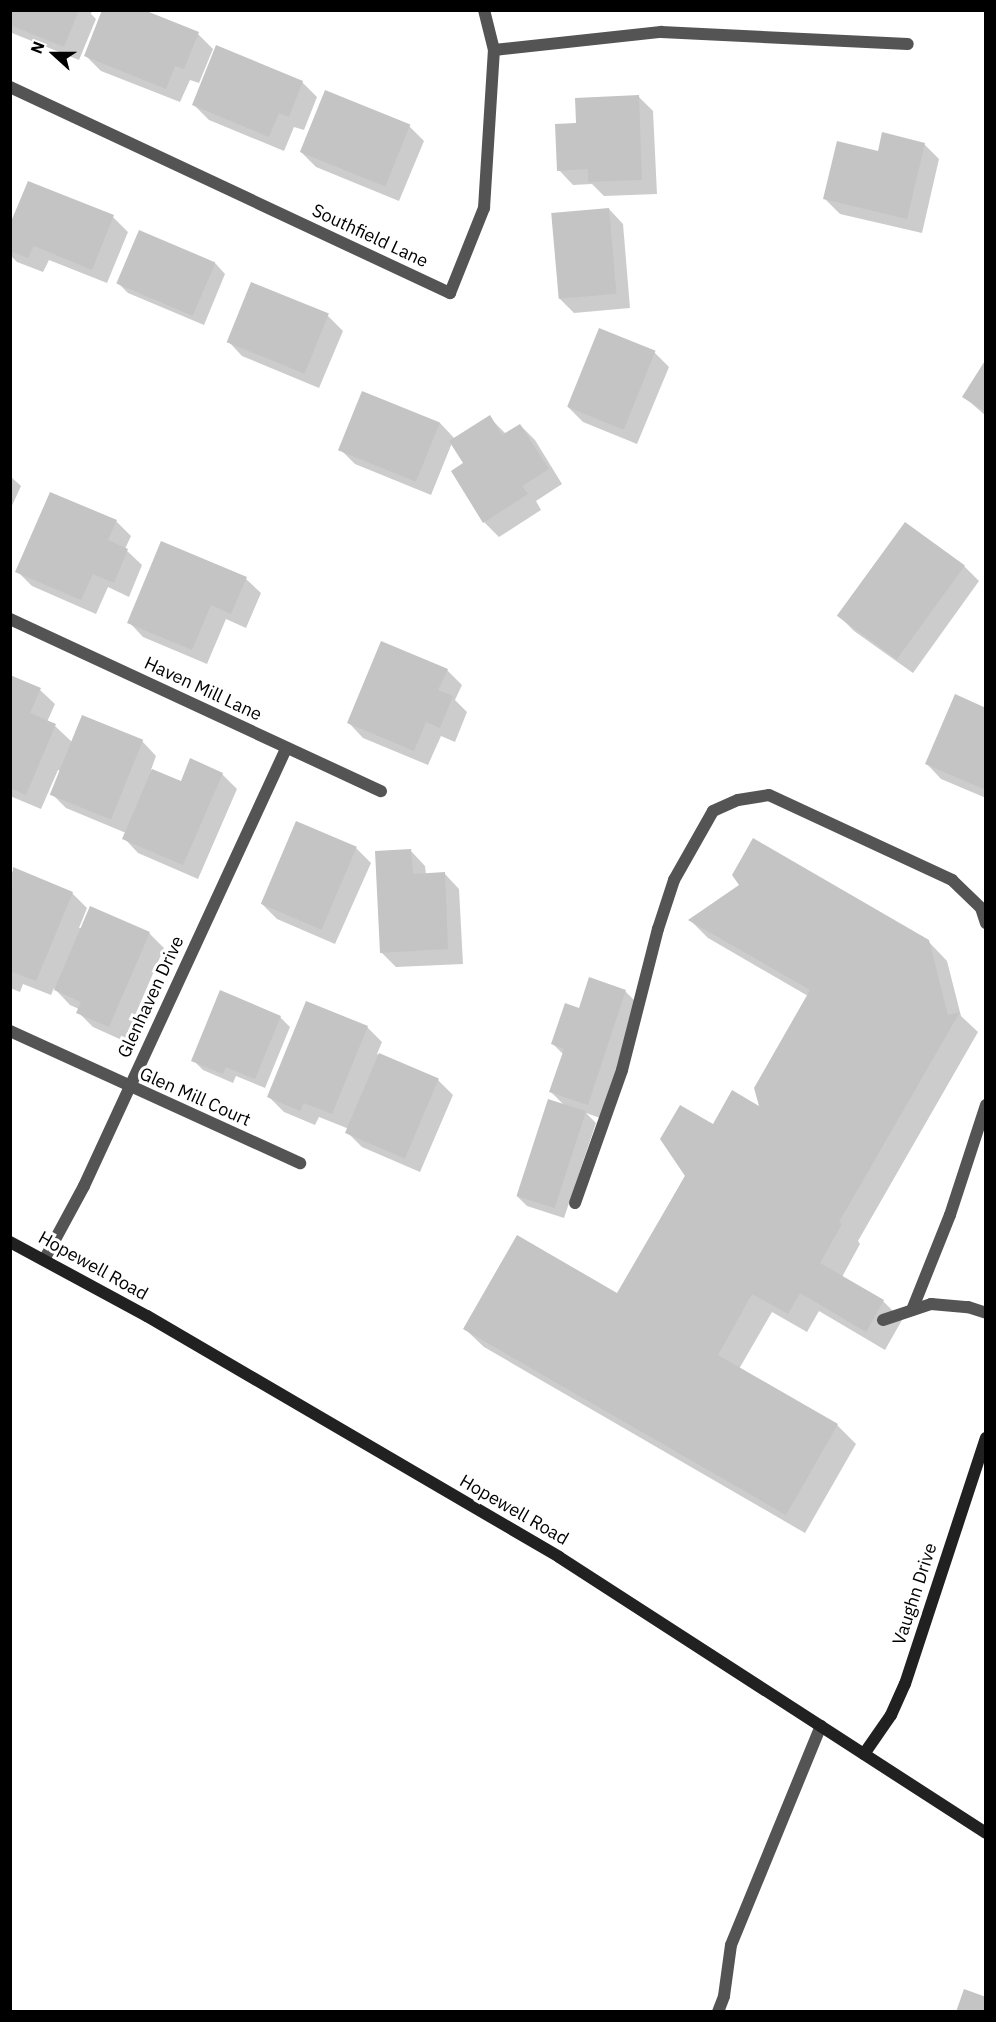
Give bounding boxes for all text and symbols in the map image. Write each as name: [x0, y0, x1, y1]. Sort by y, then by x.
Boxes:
north arrow: [24, 24, 84, 84]
text: N: [26, 39, 49, 57]
street label: Southfield Lane: [308, 200, 432, 272]
street label: Haven Mill Lane: [141, 652, 265, 726]
street label: Glenhaven Drive: [113, 933, 189, 1061]
street label: Glen Mill Court: [136, 1063, 254, 1131]
street label: Hopewell Road: [34, 1227, 152, 1305]
street label: Hopewell Road: [456, 1470, 572, 1550]
street label: Vaughn Drive: [888, 1540, 942, 1648]

